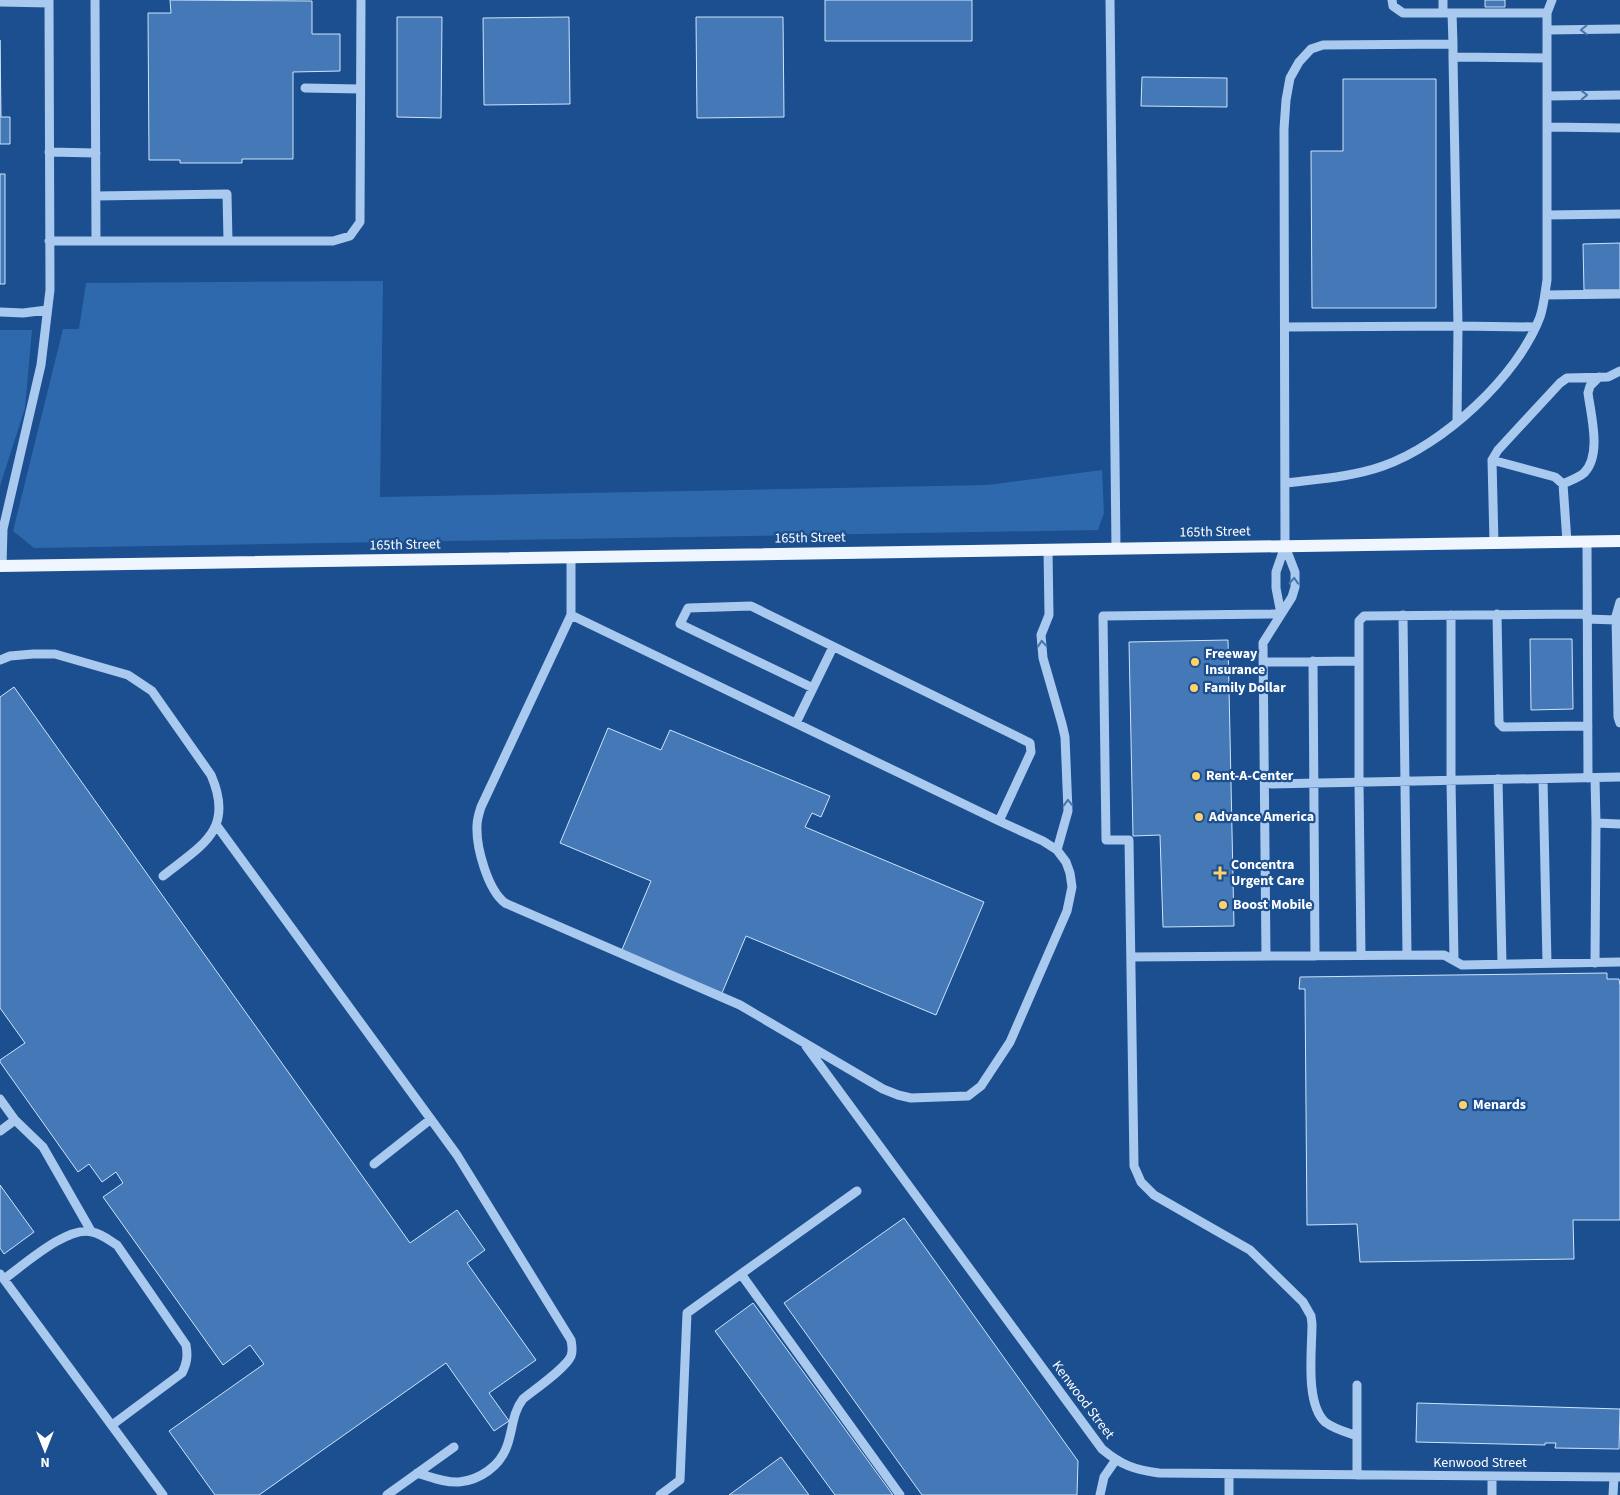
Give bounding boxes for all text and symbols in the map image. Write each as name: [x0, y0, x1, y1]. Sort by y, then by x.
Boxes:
one-way arrow: [1579, 25, 1587, 35]
one-way arrow: [1580, 90, 1588, 100]
street label: 165th Street: [1179, 521, 1251, 543]
street label: 165th Street: [774, 527, 846, 549]
street label: 165th Street: [369, 534, 441, 556]
one-way arrow: [1289, 577, 1300, 585]
one-way arrow: [1037, 639, 1048, 647]
place label: Freeway Insurance: [1205, 644, 1265, 680]
marker: Freeway Insurance: [1189, 656, 1201, 668]
place label: Family Dollar: [1204, 678, 1286, 698]
marker: Family Dollar: [1188, 682, 1200, 694]
place label: Rent-A-Center: [1206, 766, 1294, 786]
marker: Rent-A-Center: [1190, 770, 1202, 782]
one-way arrow: [1062, 799, 1073, 807]
place label: Advance America: [1208, 807, 1314, 827]
marker: Advance America: [1193, 811, 1205, 823]
place label: Concentra Urgent Care: [1231, 855, 1305, 891]
marker: Concentra Urgent Care: [1213, 866, 1227, 880]
place label: Boost Mobile: [1233, 895, 1313, 915]
marker: Boost Mobile: [1217, 899, 1229, 911]
place label: Menards: [1473, 1095, 1526, 1115]
marker: Menards: [1457, 1099, 1469, 1111]
street label: Kenwood Street: [1047, 1357, 1119, 1444]
north arrow: [20, 1425, 70, 1475]
text: N: [40, 1452, 50, 1472]
street label: Kenwood Street: [1433, 1453, 1527, 1473]

